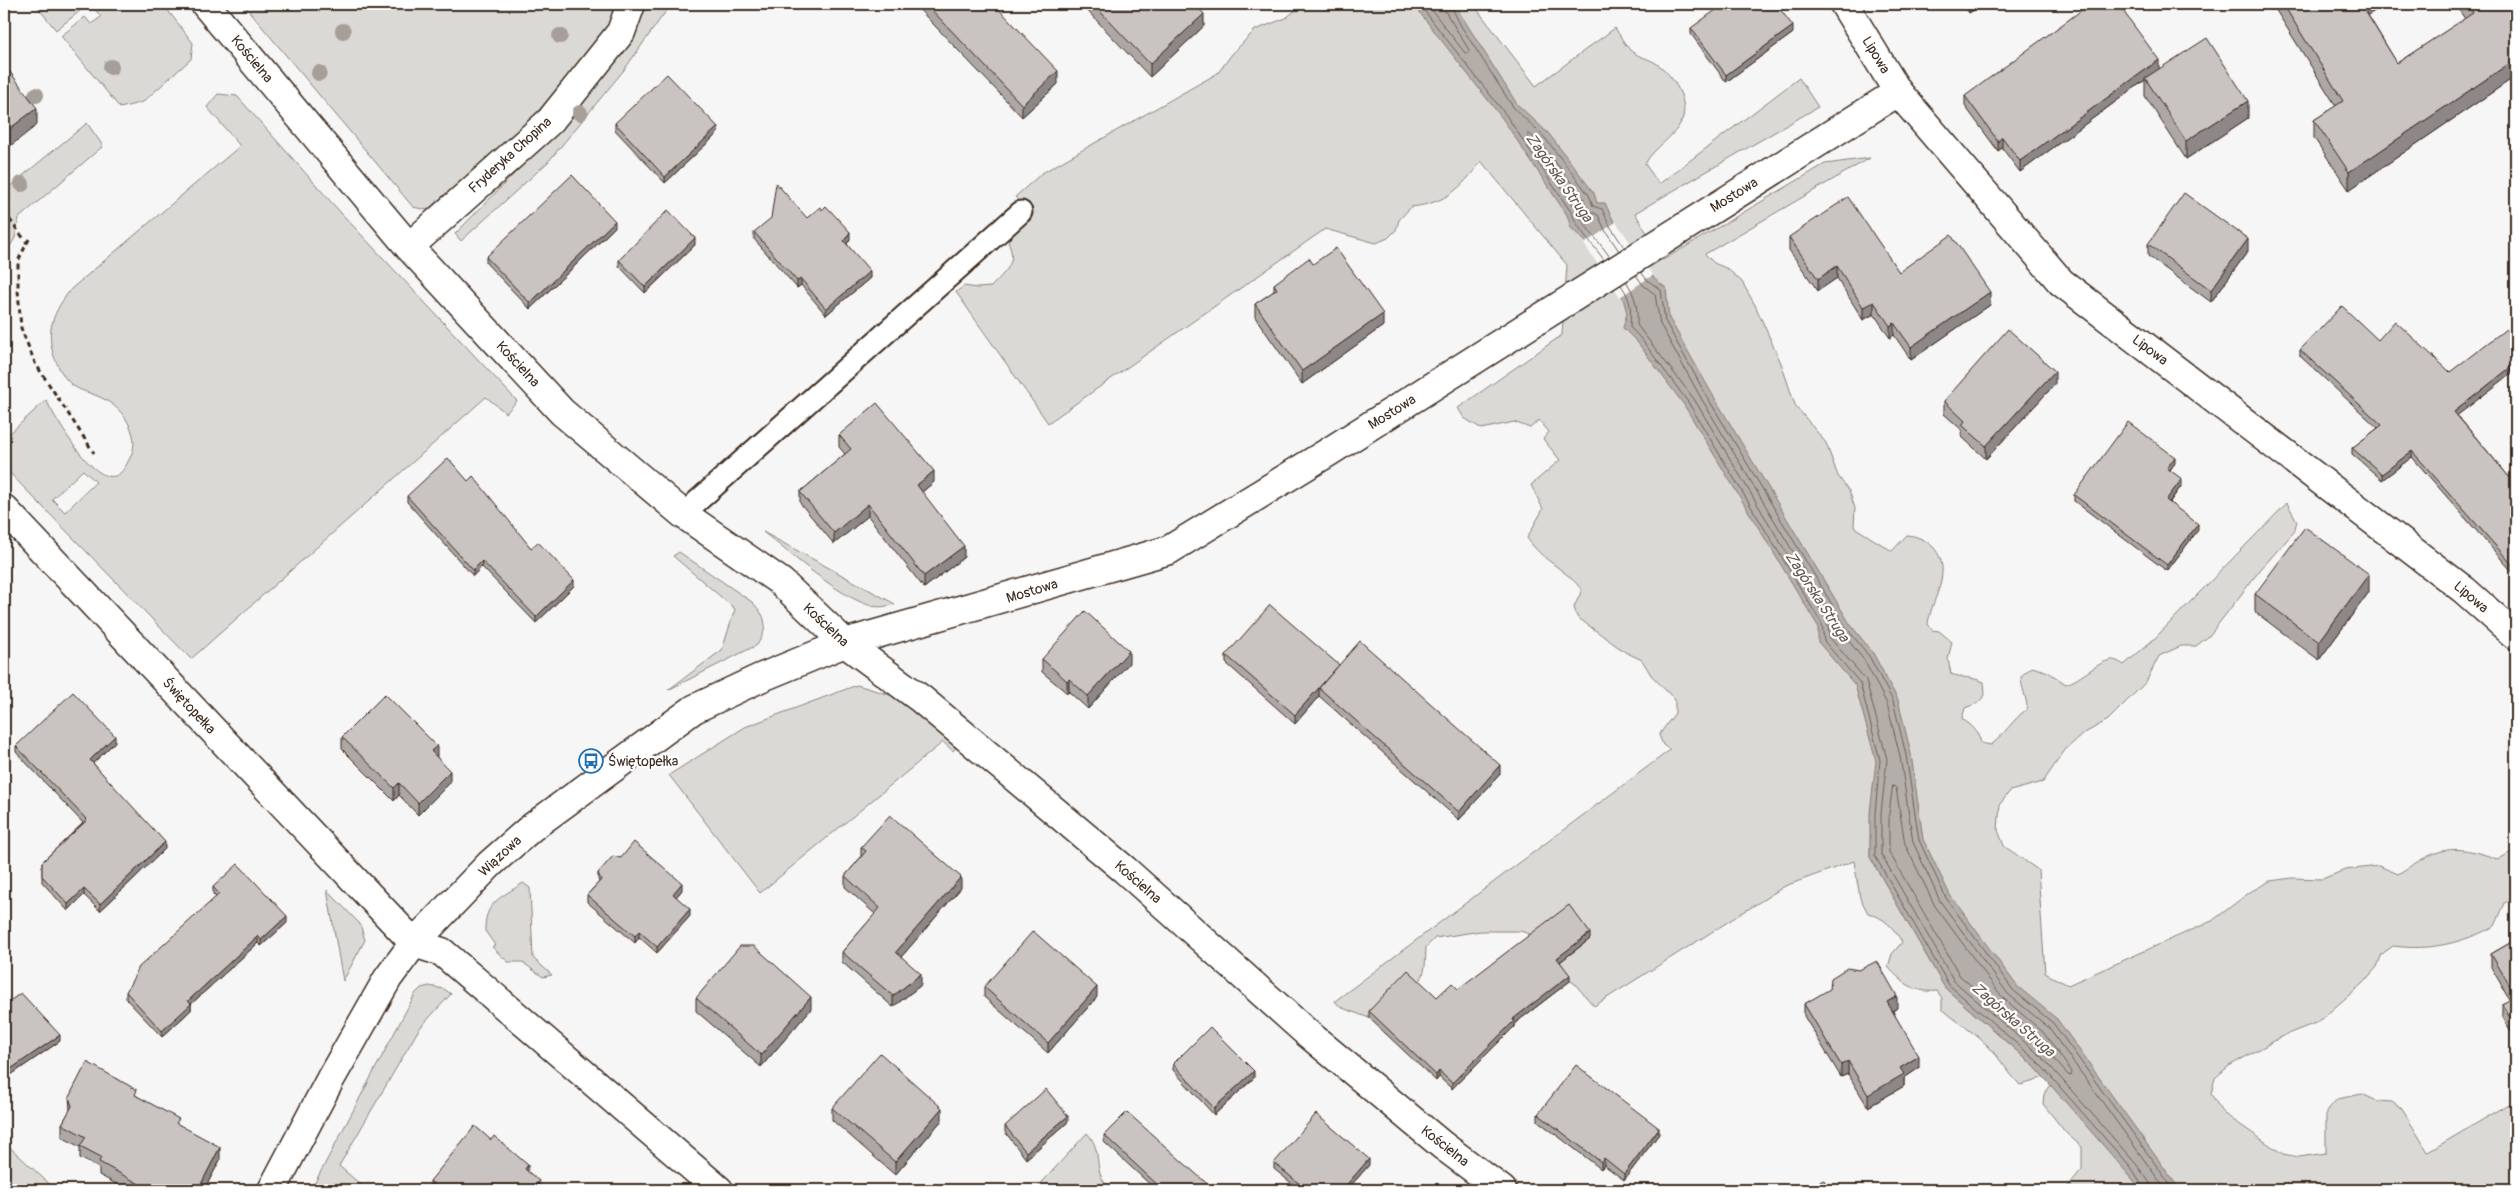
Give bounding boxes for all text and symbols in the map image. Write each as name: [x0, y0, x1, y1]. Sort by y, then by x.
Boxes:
street label: Kościelna: [227, 32, 277, 86]
street label: Lipowa: [1858, 33, 1894, 77]
street label: Fryderyka Chopina: [465, 113, 555, 197]
water label: Zagórska Struga: [1521, 130, 1597, 227]
street label: Mostowa: [1707, 174, 1761, 216]
street label: Lipowa: [2129, 331, 2171, 369]
street label: Kościelna: [493, 338, 543, 390]
street label: Mostowa: [1365, 391, 1419, 433]
water label: Zagórska Struga: [1781, 548, 1854, 647]
street label: Mostowa: [1004, 575, 1060, 607]
street label: Lipowa: [2450, 578, 2492, 616]
street label: Kościelna: [800, 600, 852, 650]
street label: Świętopełka: [159, 674, 220, 738]
bus stop icon: Świętopełka: [578, 748, 604, 774]
place label: Świętopełka: [608, 752, 678, 770]
street label: Wiązowa: [475, 832, 525, 880]
street label: Kościelna: [1111, 857, 1165, 907]
water label: Zagórska Struga: [1968, 979, 2059, 1062]
street label: Kościelna: [1418, 1122, 1472, 1170]

